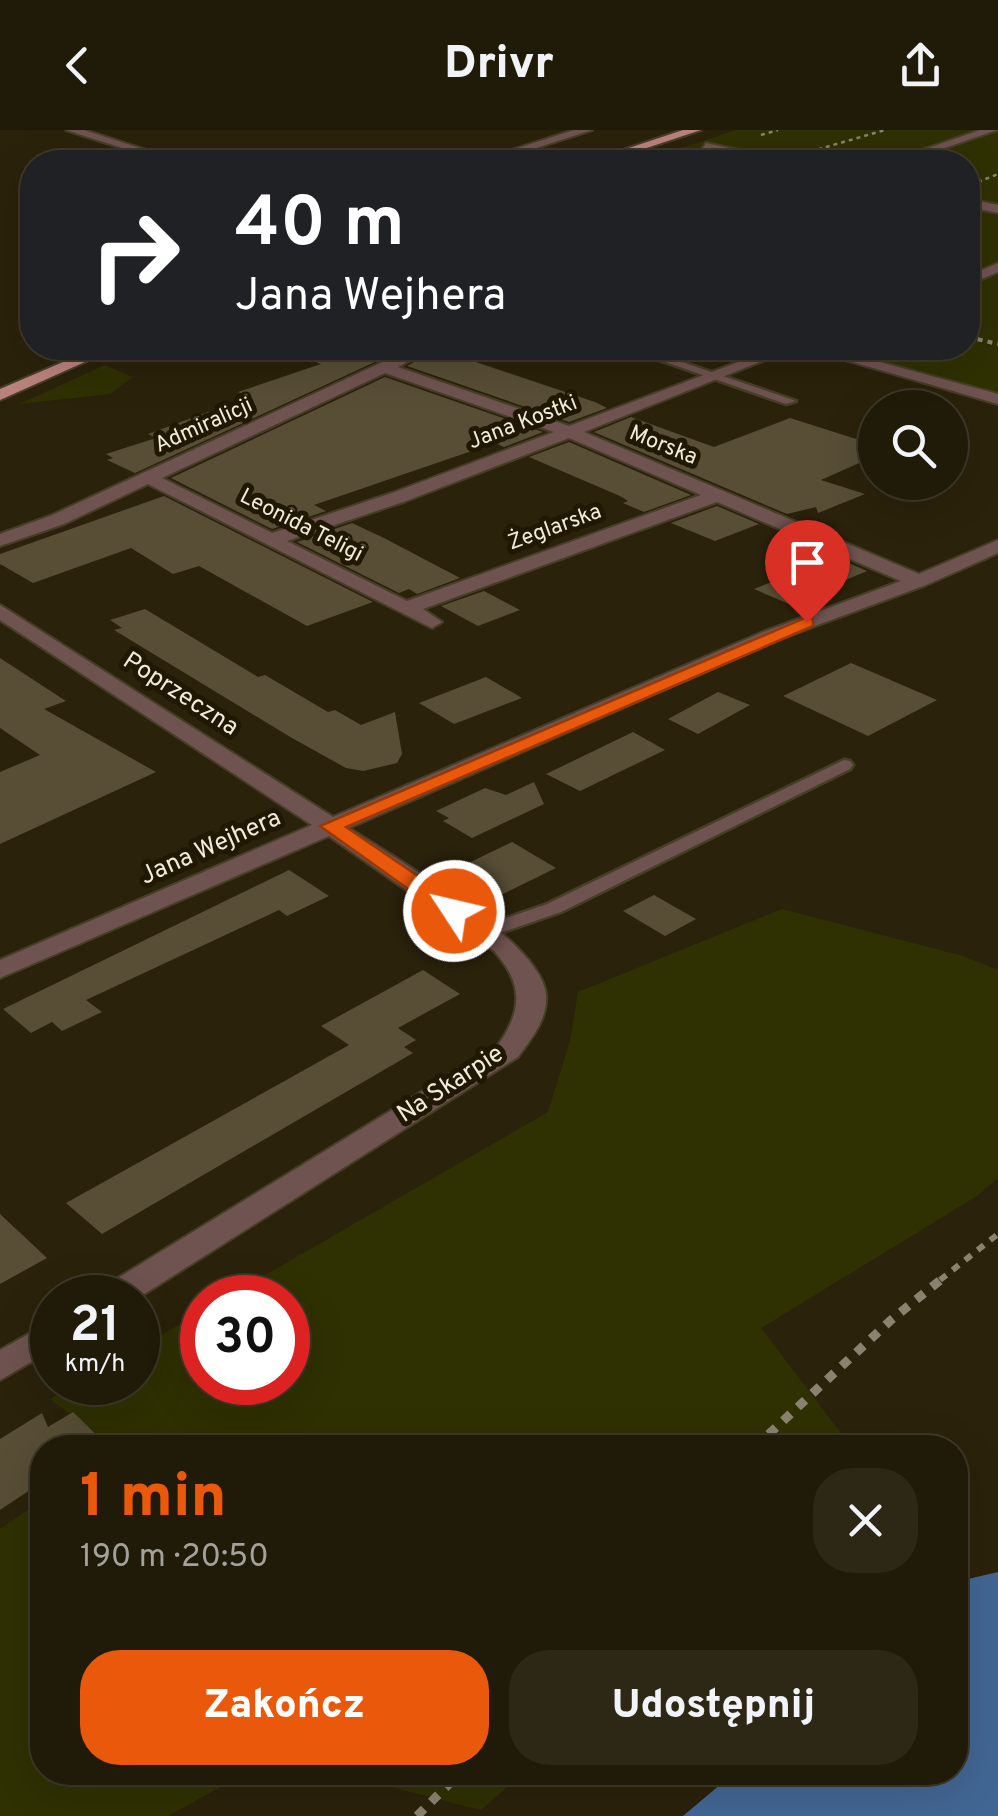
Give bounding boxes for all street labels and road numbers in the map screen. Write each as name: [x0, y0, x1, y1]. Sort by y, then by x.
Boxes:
street label: Jana Kostki: [465, 390, 581, 456]
street label: Admiralicji: [151, 392, 257, 460]
street label: Morska: [625, 420, 701, 472]
street label: Leonida Teligi: [235, 483, 367, 569]
street label: Żeglarska: [504, 497, 605, 557]
street label: Poprzeczna: [116, 646, 244, 744]
street label: Jana Wejhera: [136, 803, 286, 893]
street label: Na Skarpie: [392, 1039, 510, 1131]

